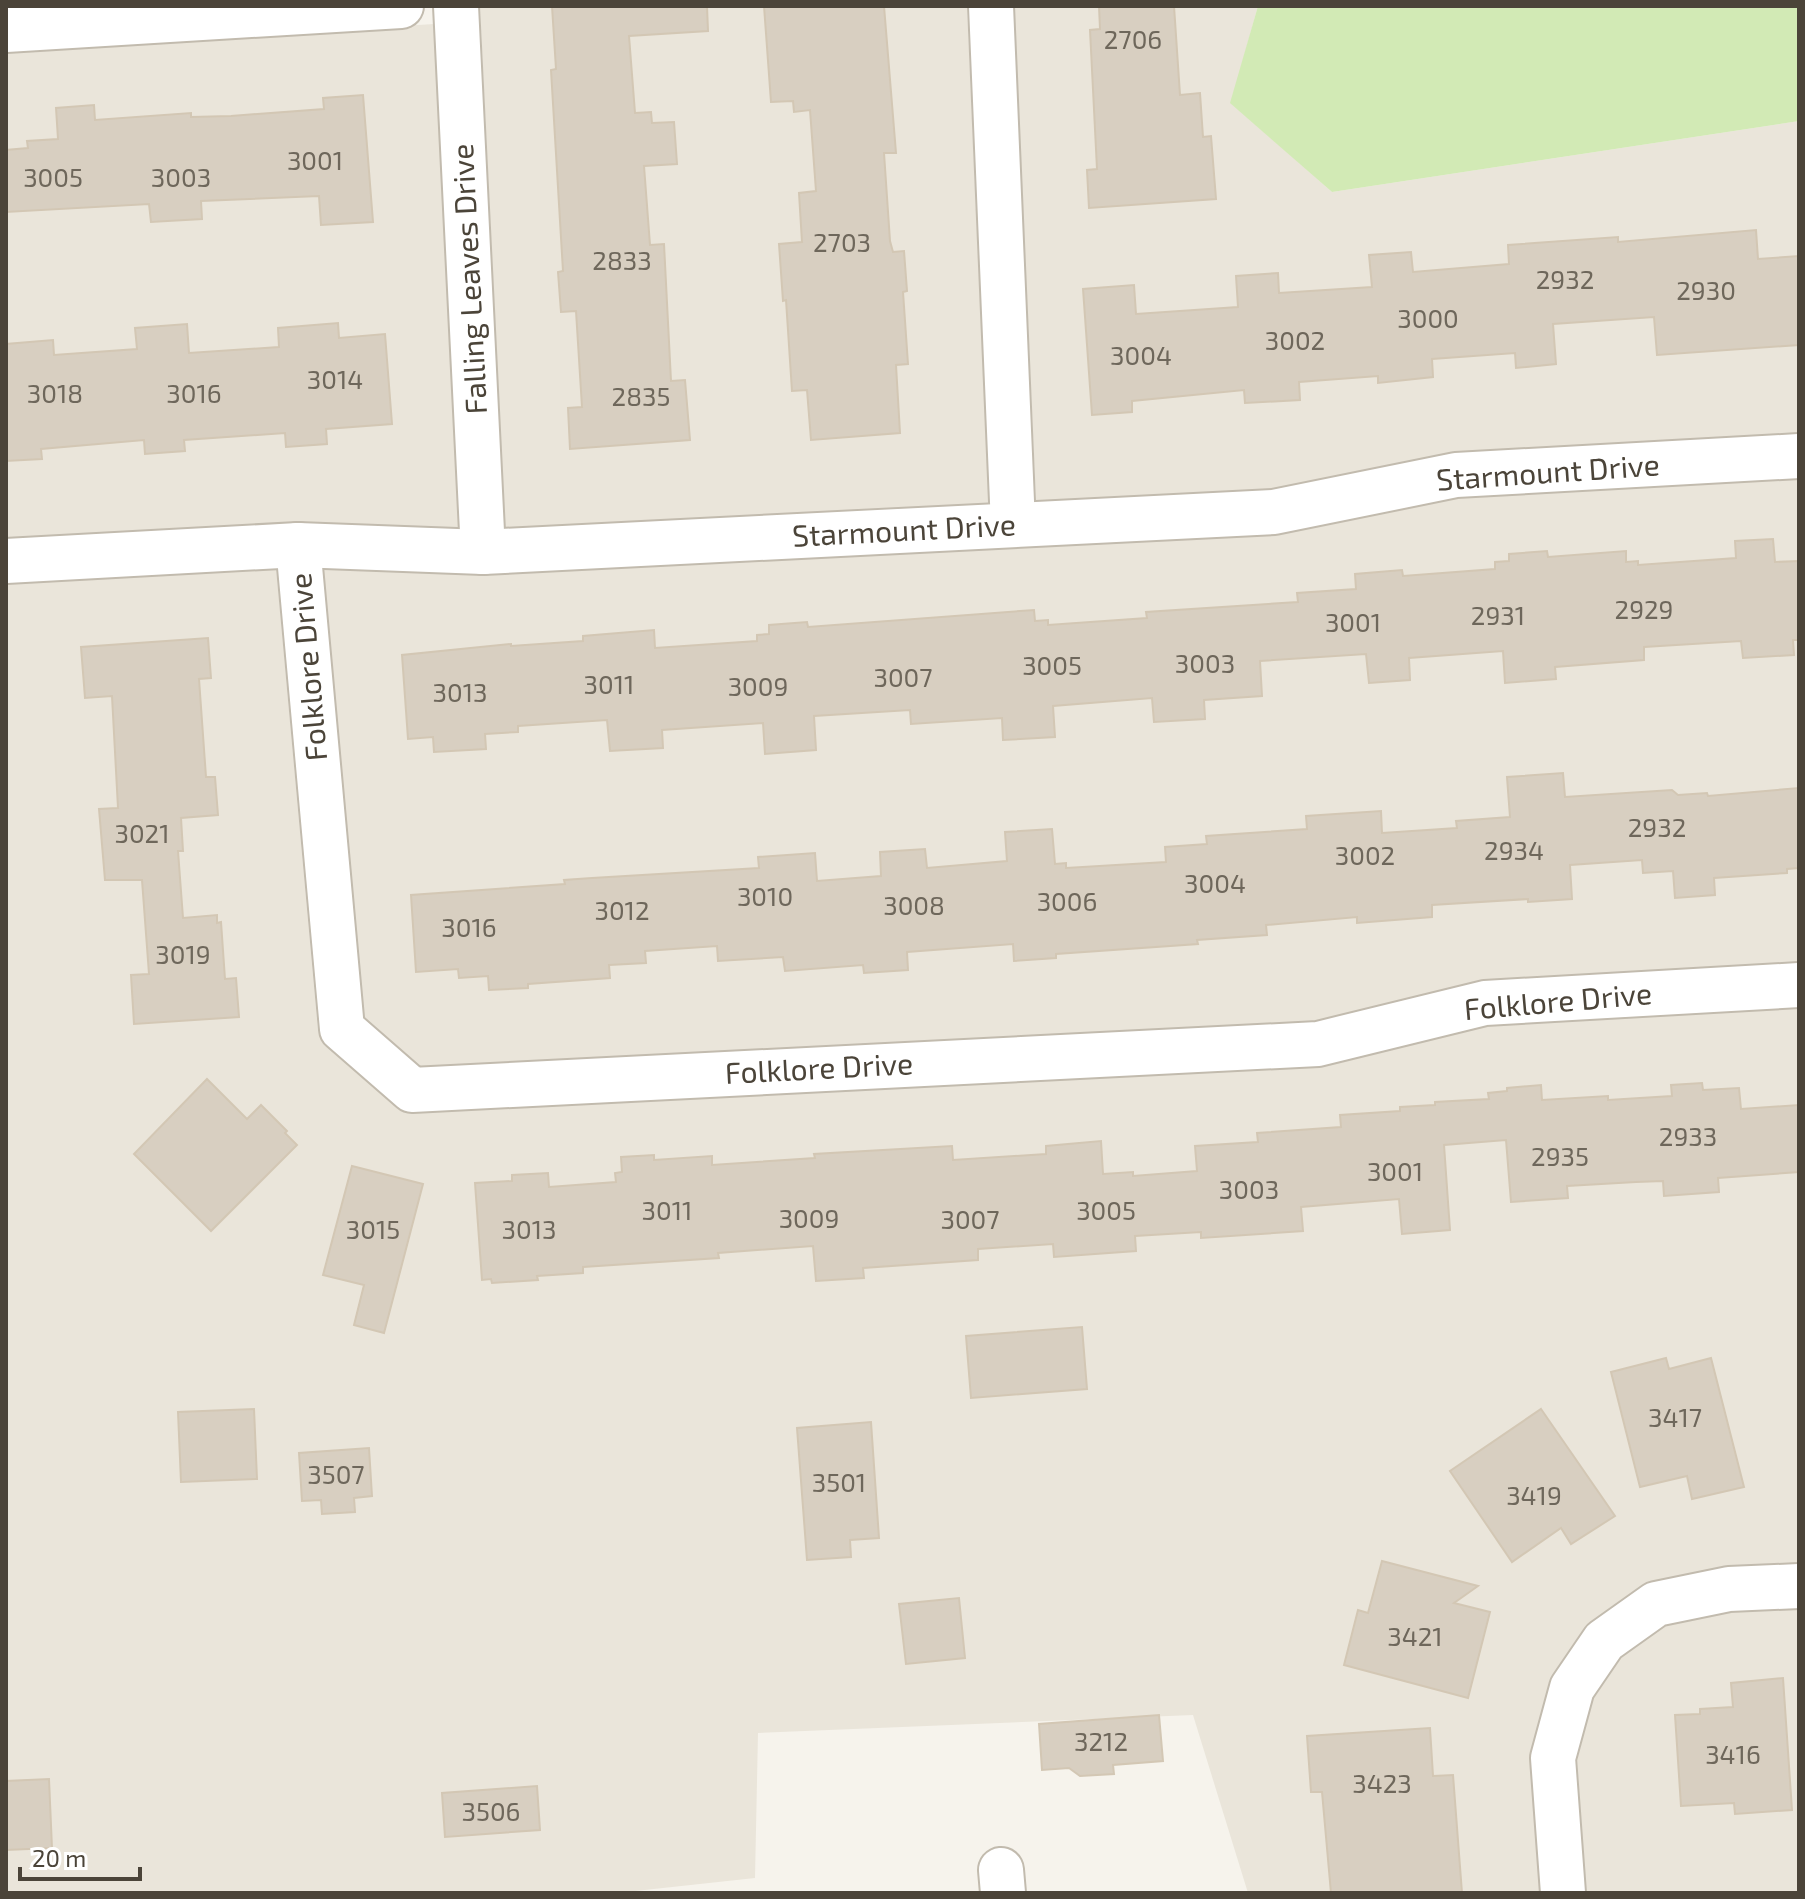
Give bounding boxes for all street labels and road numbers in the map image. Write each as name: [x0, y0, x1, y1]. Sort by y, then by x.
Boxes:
street label: Falling Leaves Drive: [443, 143, 493, 415]
street label: Starmount Drive: [1435, 445, 1661, 497]
street label: Starmount Drive: [791, 505, 1017, 553]
street label: Folklore Drive: [281, 572, 333, 763]
street label: Folklore Drive: [1462, 974, 1653, 1026]
street label: Folklore Drive: [724, 1044, 914, 1090]

